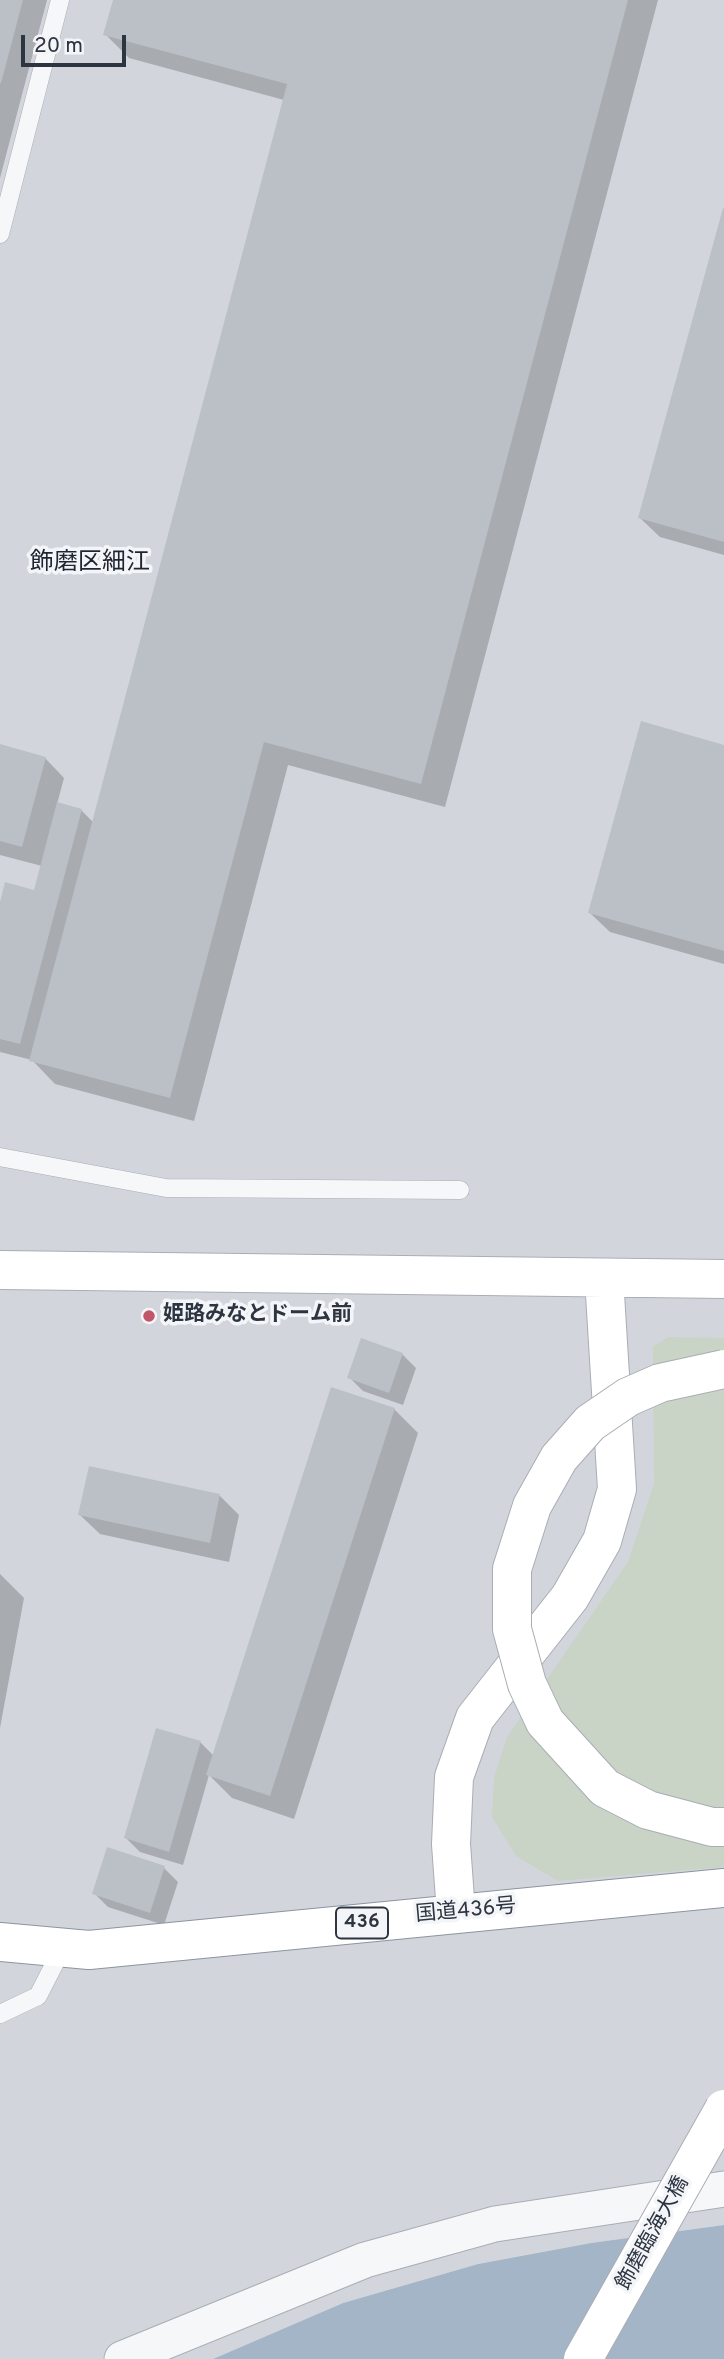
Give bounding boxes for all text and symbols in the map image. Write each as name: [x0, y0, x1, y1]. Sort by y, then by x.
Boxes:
scale bar: [24, 21, 130, 65]
text: 20 m: [34, 33, 83, 60]
district label: 飾磨区細江: [30, 550, 150, 578]
place label: 姫路みなとドーム前: [163, 1303, 352, 1329]
marker: 姫路みなとドーム前: [141, 1308, 157, 1324]
street label: 国道436号: [414, 1895, 518, 1929]
road number: 436: [336, 1908, 388, 1938]
street label: 飾磨臨海大橋: [612, 2173, 696, 2295]

